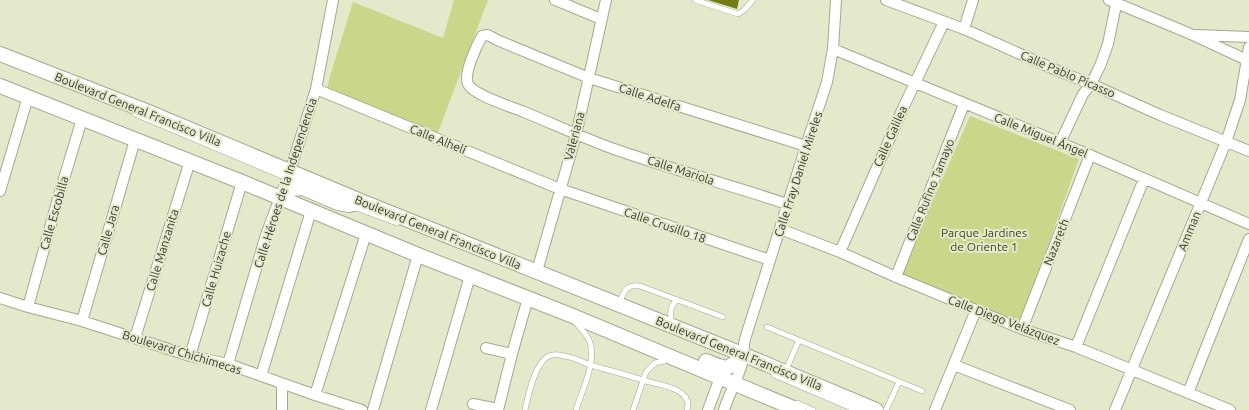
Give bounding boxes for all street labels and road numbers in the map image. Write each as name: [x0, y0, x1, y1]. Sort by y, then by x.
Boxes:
street label: Calle Pablo Picasso: [1019, 48, 1117, 100]
street label: Boulevard General Francisco Villa: [53, 70, 223, 148]
street label: Calle Adelfa: [617, 81, 683, 113]
street label: Calle Héroes de la Independencia: [251, 96, 319, 270]
street label: Calle Galilea: [871, 104, 909, 168]
street label: Valeriana: [561, 110, 587, 162]
street label: Calle Fray Daniel Mireles: [772, 110, 824, 238]
street label: Calle Miguel Ángel: [992, 110, 1090, 160]
street label: Calle Alhelí: [408, 122, 469, 157]
street label: Calle Rufino Tamayo: [904, 137, 956, 243]
street label: Calle Mariola: [646, 153, 716, 187]
street label: Calle Escobilla: [37, 175, 71, 251]
street label: Boulevard General Francisco Villa: [353, 193, 523, 271]
street label: Calle Jara: [95, 203, 121, 257]
street label: Calle Crusillo 18: [622, 205, 708, 245]
street label: Calle Manzanita: [143, 207, 181, 293]
street label: Amman: [1175, 209, 1203, 253]
street label: Nazareth: [1041, 217, 1071, 267]
street label: Calle Huizache: [199, 230, 233, 308]
street label: Calle Diego Velázquez: [946, 293, 1062, 347]
street label: Boulevard General Francisco Villa: [654, 314, 824, 392]
street label: Boulevard Chichimecas: [121, 328, 243, 376]

